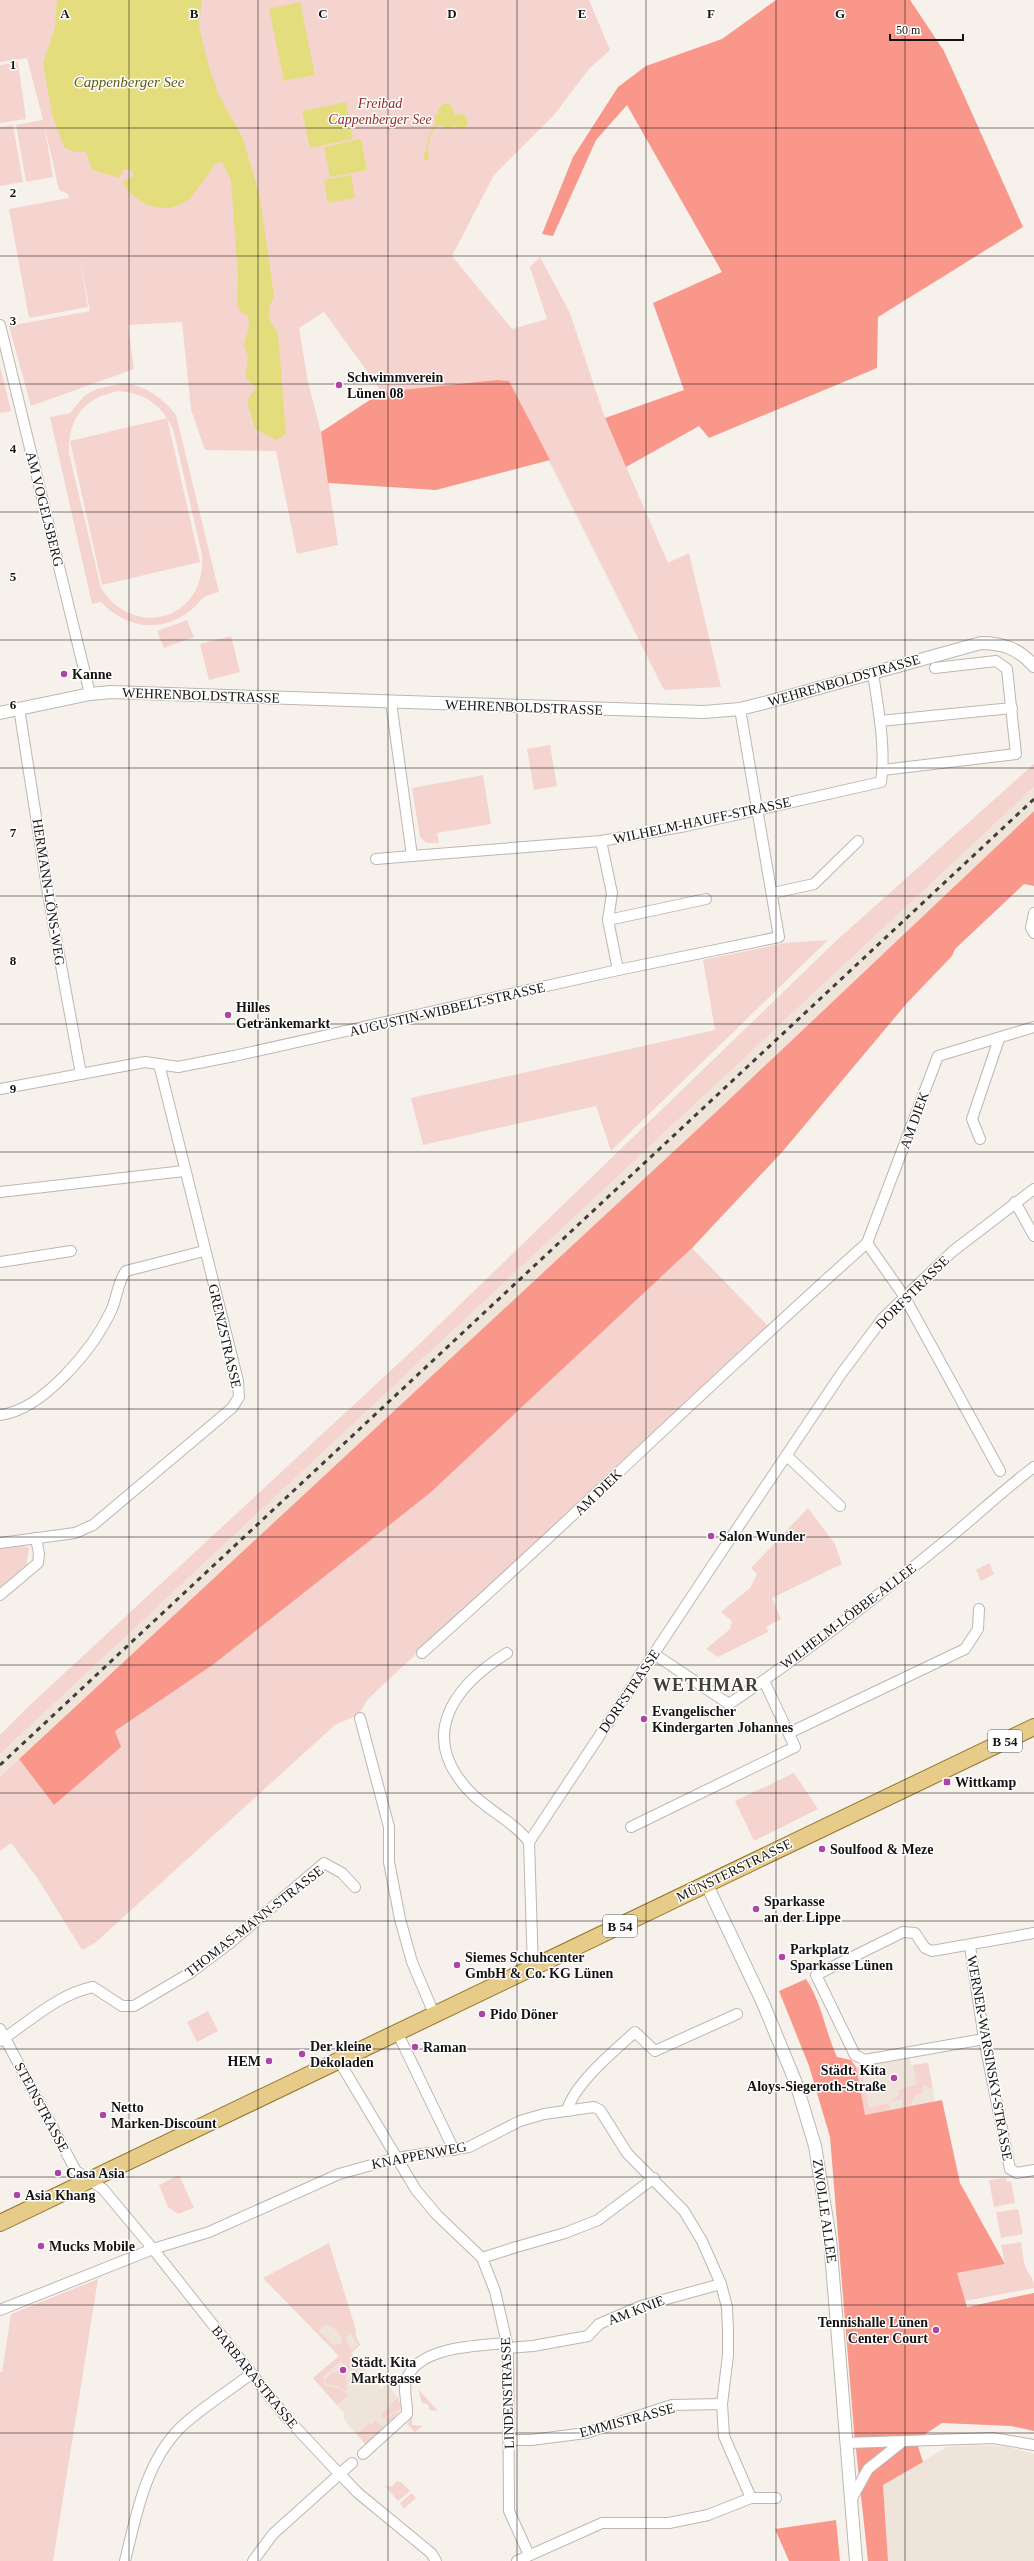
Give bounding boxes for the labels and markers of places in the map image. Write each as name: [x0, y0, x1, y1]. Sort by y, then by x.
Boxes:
place label: Schwimmverein Lünen 08: [347, 370, 443, 401]
marker: Schwimmverein Lünen 08: [334, 380, 344, 390]
place label: Kanne: [72, 667, 112, 682]
marker: Kanne: [59, 669, 69, 679]
place label: Hilles Getränkemarkt: [236, 1000, 330, 1031]
marker: Hilles Getränkemarkt: [223, 1010, 233, 1020]
place label: Salon Wunder: [719, 1529, 805, 1544]
marker: Salon Wunder: [706, 1531, 716, 1541]
place label: Evangelischer Kindergarten Johannes: [652, 1704, 794, 1735]
marker: Evangelischer Kindergarten Johannes: [639, 1714, 649, 1724]
place label: Wittkamp: [955, 1775, 1016, 1790]
marker: Wittkamp: [942, 1777, 952, 1787]
place label: Soulfood & Meze: [830, 1842, 933, 1857]
marker: Soulfood & Meze: [817, 1844, 827, 1854]
place label: Sparkasse an der Lippe: [764, 1894, 841, 1925]
marker: Sparkasse an der Lippe: [751, 1904, 761, 1914]
place label: Parkplatz Sparkasse Lünen: [790, 1942, 893, 1973]
place label: Siemes Schuhcenter GmbH & Co. KG Lünen: [465, 1950, 613, 1981]
marker: Parkplatz Sparkasse Lünen: [777, 1952, 787, 1962]
marker: Siemes Schuhcenter GmbH & Co. KG Lünen: [452, 1960, 462, 1970]
place label: Pido Döner: [490, 2007, 558, 2022]
marker: Pido Döner: [477, 2009, 487, 2019]
place label: Der kleine Dekoladen: [310, 2039, 374, 2070]
place label: Raman: [423, 2040, 467, 2055]
marker: Raman: [410, 2042, 420, 2052]
marker: Der kleine Dekoladen: [297, 2049, 307, 2059]
place label: HEM: [228, 2054, 261, 2069]
marker: HEM: [264, 2056, 274, 2066]
place label: Städt. Kita Aloys-Siegeroth-Straße: [747, 2063, 886, 2094]
marker: Städt. Kita Aloys-Siegeroth-Straße: [889, 2073, 899, 2083]
place label: Netto Marken-Discount: [111, 2100, 217, 2131]
marker: Netto Marken-Discount: [98, 2110, 108, 2120]
place label: Casa Asia: [66, 2166, 125, 2181]
marker: Casa Asia: [53, 2168, 63, 2178]
place label: Asia Khang: [25, 2188, 95, 2203]
marker: Asia Khang: [12, 2190, 22, 2200]
place label: Mucks Mobile: [49, 2239, 135, 2254]
marker: Mucks Mobile: [36, 2241, 46, 2251]
place label: Tennishalle Lünen Center Court: [818, 2315, 928, 2346]
marker: Tennishalle Lünen Center Court: [931, 2325, 941, 2335]
place label: Städt. Kita Marktgasse: [351, 2355, 421, 2386]
marker: Städt. Kita Marktgasse: [338, 2365, 348, 2375]

